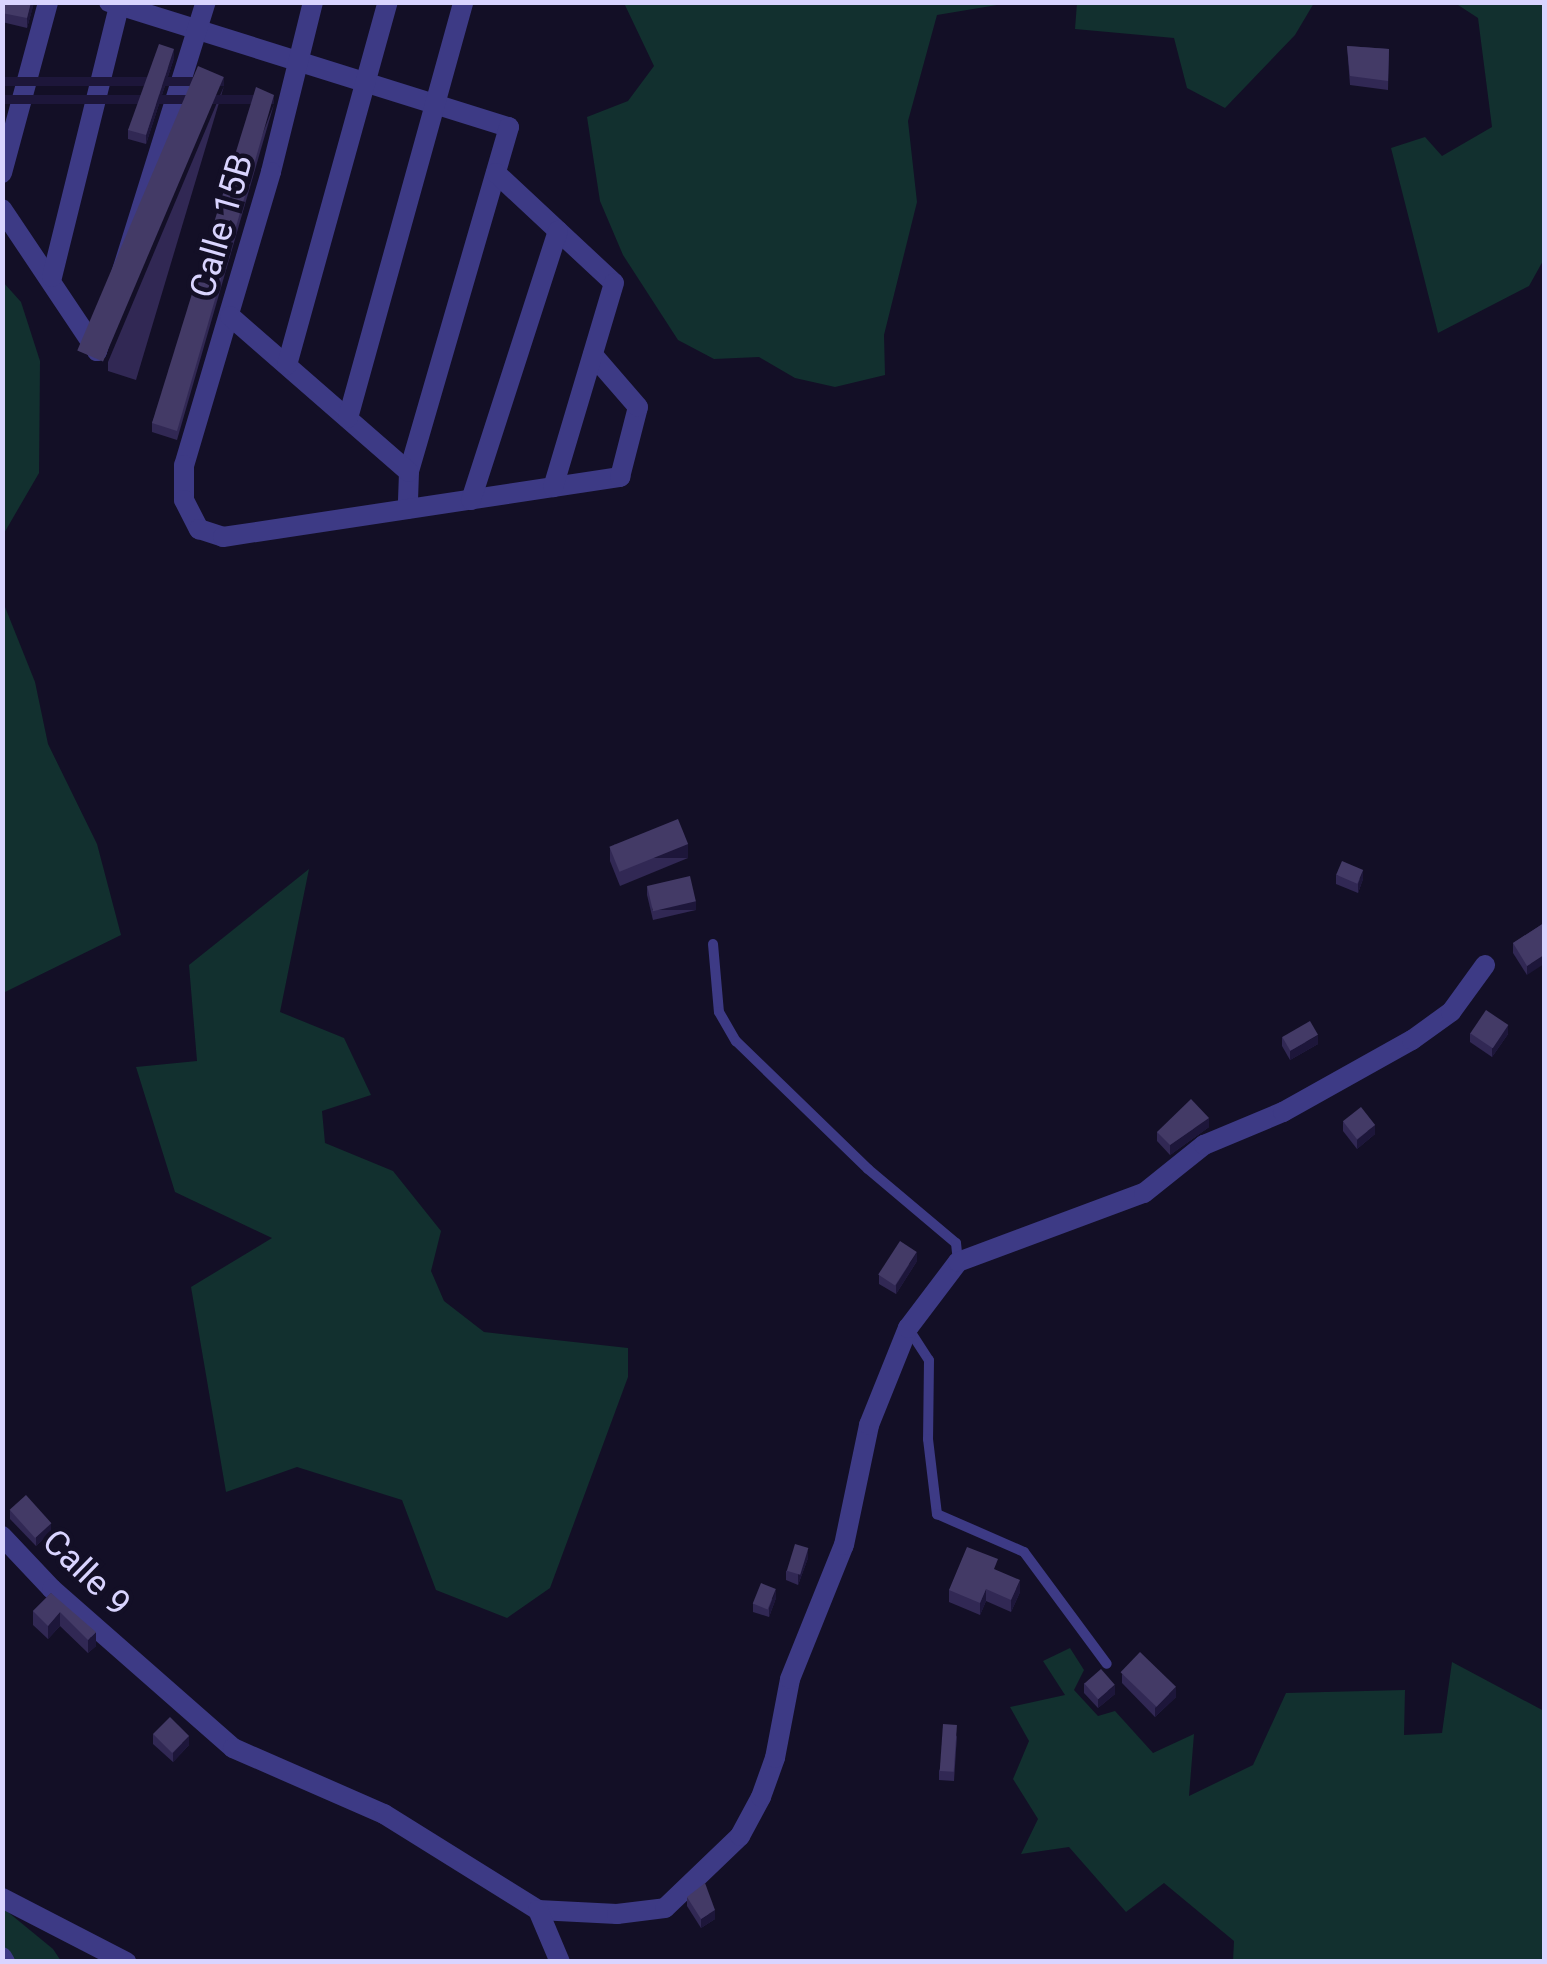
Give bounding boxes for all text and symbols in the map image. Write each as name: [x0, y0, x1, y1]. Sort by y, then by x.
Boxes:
street label: Calle 15B: [182, 149, 262, 303]
street label: Calle 9: [33, 1521, 139, 1625]

